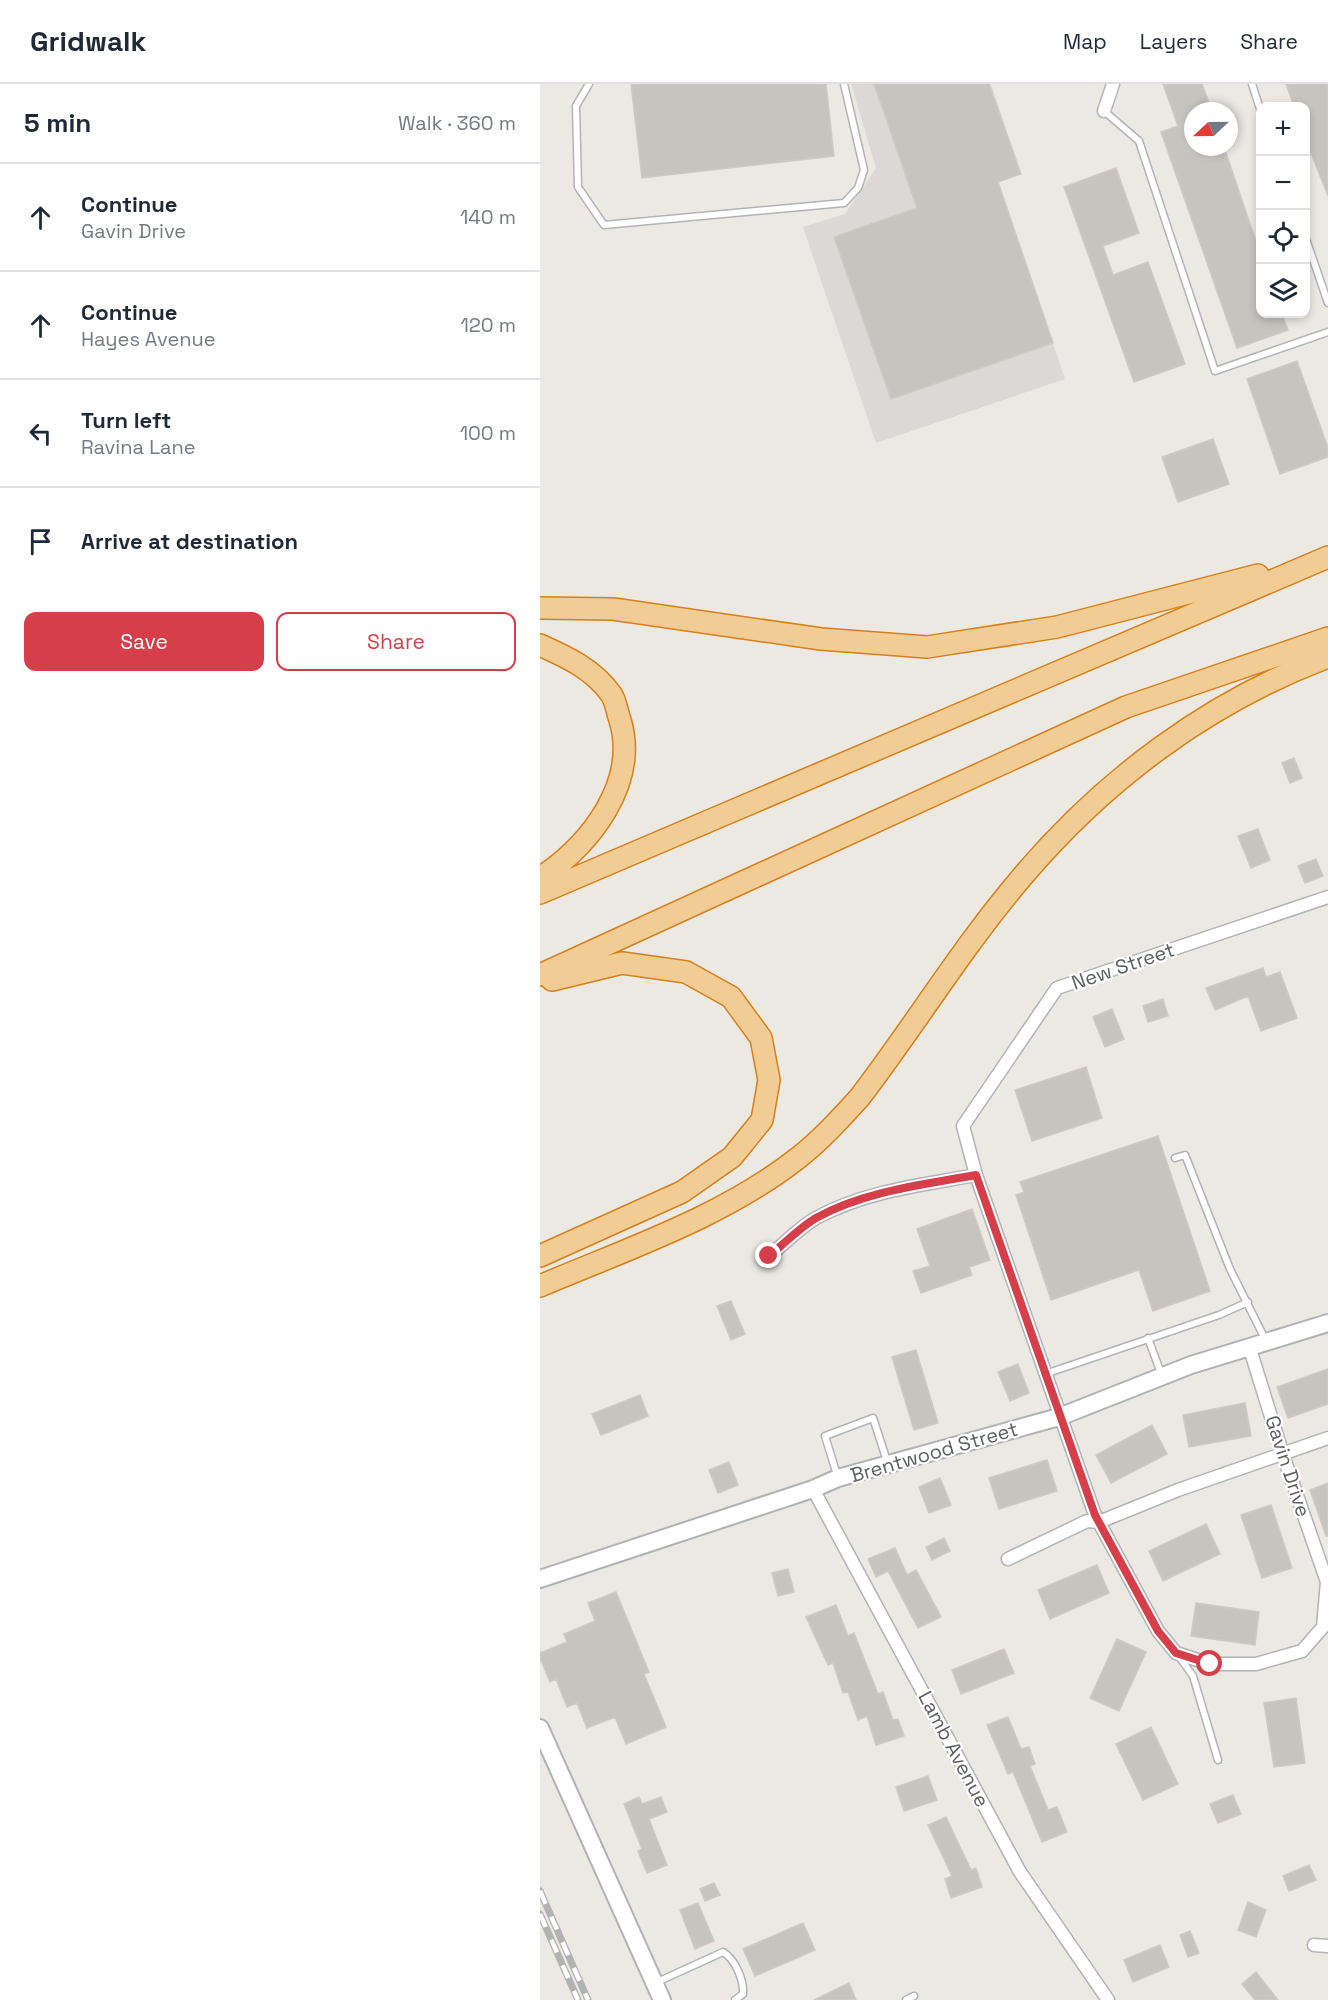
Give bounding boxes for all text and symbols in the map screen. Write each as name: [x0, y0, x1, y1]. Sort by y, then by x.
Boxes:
text: Gridwalk: [30, 23, 146, 59]
text: Map: [1063, 28, 1107, 55]
text: Layers: [1140, 28, 1207, 55]
text: Share: [1240, 28, 1298, 55]
north arrow: [1184, 102, 1238, 156]
map controls: [1256, 102, 1310, 318]
button: +: [1256, 102, 1310, 156]
text: 5 min: [24, 106, 91, 140]
text: Walk · 360 m: [398, 110, 516, 136]
button: −: [1256, 156, 1310, 210]
text: Continue: [81, 190, 177, 218]
icon: ahead: [24, 201, 57, 234]
text: 140 m: [460, 204, 516, 230]
button: locate: [1256, 210, 1310, 264]
text: Gavin Drive: [81, 218, 186, 244]
button: layers: [1256, 264, 1310, 318]
text: Continue: [81, 298, 177, 326]
icon: ahead: [24, 309, 57, 342]
text: 120 m: [460, 312, 516, 338]
text: Hayes Avenue: [81, 326, 216, 352]
text: Turn left: [81, 406, 171, 434]
icon: left: [24, 417, 57, 450]
text: 100 m: [460, 420, 516, 446]
text: Ravina Lane: [81, 434, 196, 460]
icon: arrive: [24, 525, 57, 558]
text: Arrive at destination: [81, 527, 298, 555]
button: Save: [24, 612, 264, 671]
button: Share: [276, 612, 516, 671]
street label: New Street: [1068, 936, 1178, 996]
route end: [755, 1242, 781, 1268]
street label: Gavin Drive: [1259, 1412, 1317, 1520]
street label: Brentwood Street: [847, 1416, 1021, 1488]
route start: [1196, 1650, 1222, 1676]
street label: Lamb Avenue: [912, 1686, 996, 1812]

